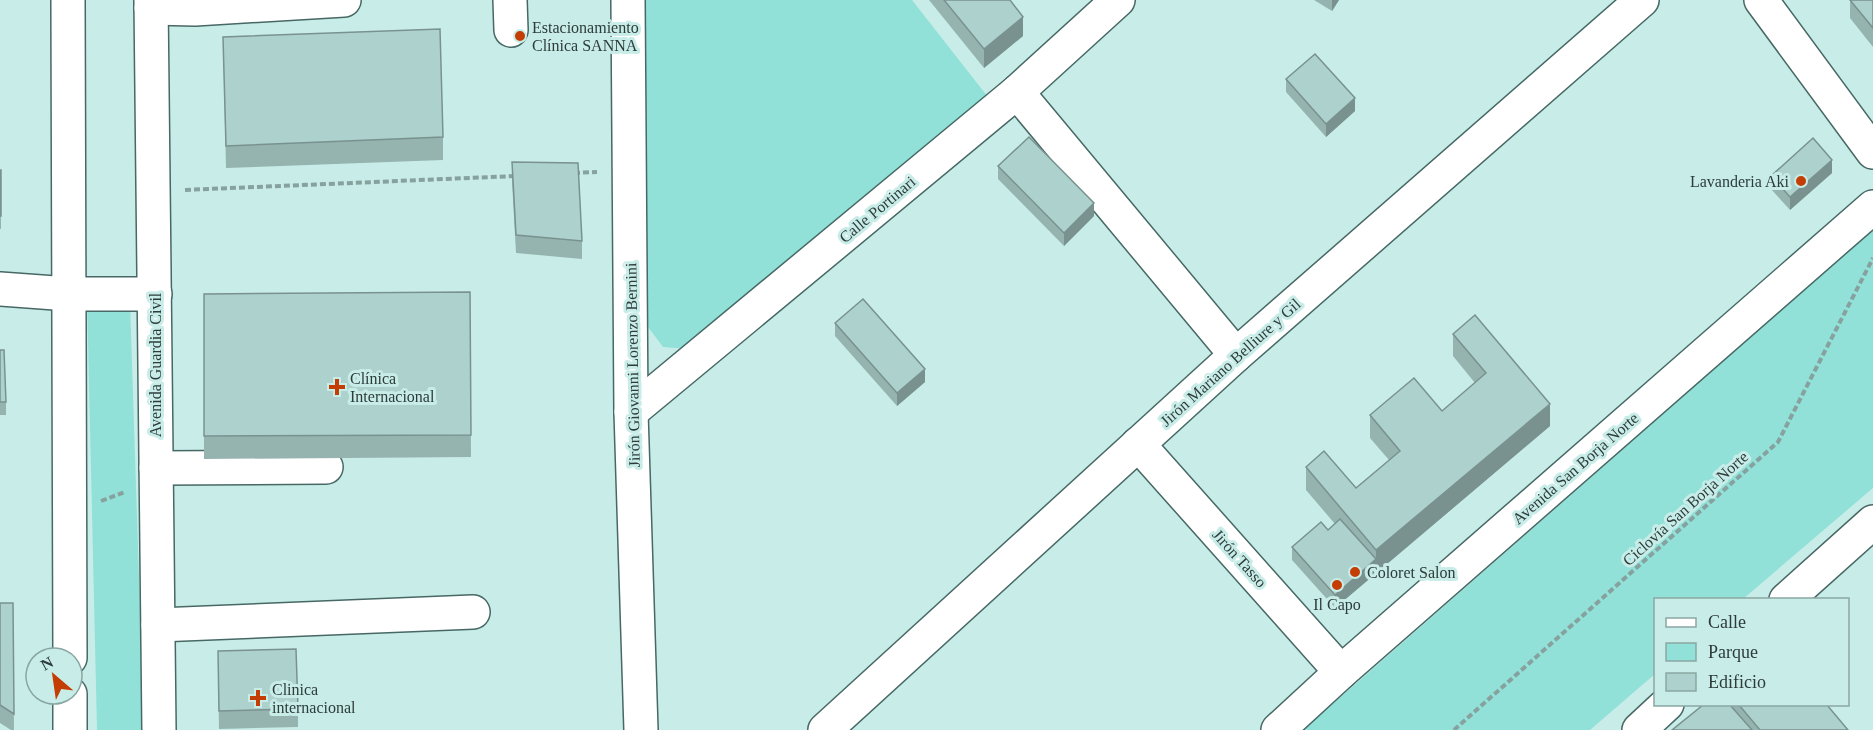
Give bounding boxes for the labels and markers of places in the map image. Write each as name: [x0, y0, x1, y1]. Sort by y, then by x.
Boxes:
place label: Estacionamiento Clínica SANNA: [532, 19, 639, 54]
marker: Estacionamiento Clínica SANNA: [513, 29, 527, 43]
place label: Lavanderia Aki: [1690, 173, 1790, 190]
marker: Lavanderia Aki: [1794, 174, 1808, 188]
place label: Clínica Internacional: [350, 370, 435, 405]
marker: Clínica Internacional: [328, 378, 346, 396]
place label: Coloret Salon: [1367, 564, 1455, 581]
marker: Coloret Salon: [1348, 565, 1362, 579]
marker: Il Capo: [1330, 578, 1344, 592]
place label: Il Capo: [1313, 596, 1361, 614]
place label: Clinica internacional: [272, 681, 356, 716]
marker: Clinica internacional: [249, 689, 267, 707]

